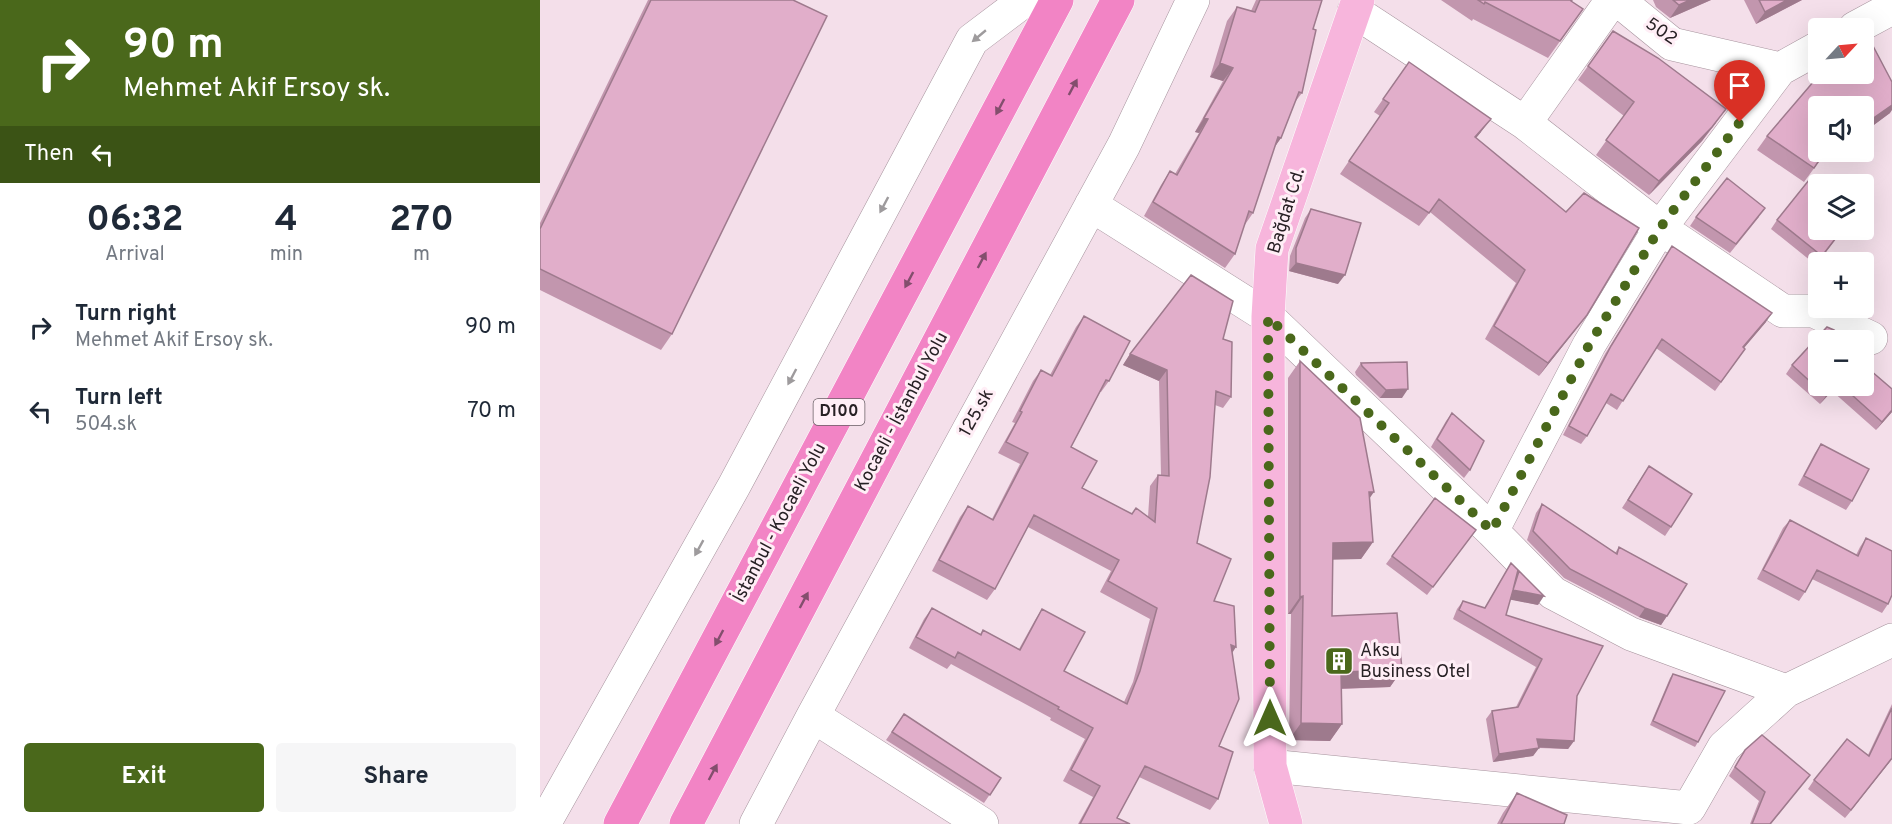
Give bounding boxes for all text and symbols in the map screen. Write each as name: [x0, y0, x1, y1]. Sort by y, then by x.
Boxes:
street label: 502: [1641, 13, 1681, 51]
north arrow: [1808, 18, 1874, 84]
map controls: [1808, 18, 1874, 396]
text: 90 m: [123, 20, 224, 73]
icon: right: [24, 24, 102, 102]
one-way arrow: [971, 29, 987, 42]
pin: [1714, 60, 1765, 122]
icon: arrive: [1723, 69, 1756, 102]
text: Mehmet Akif Ersoy sk.: [123, 72, 390, 106]
one-way arrow: [1068, 78, 1078, 95]
button: sound: [1808, 96, 1874, 162]
one-way arrow: [995, 99, 1005, 116]
icon: left: [86, 138, 119, 171]
text: Then: [24, 141, 74, 168]
street label: Bağdat Cd.: [1263, 165, 1311, 257]
button: layers: [1808, 174, 1874, 240]
one-way arrow: [879, 197, 889, 214]
text: 06:32: [86, 198, 184, 244]
text: 4: [275, 198, 298, 244]
text: 270: [389, 198, 454, 244]
text: Arrival: [105, 242, 165, 268]
text: min: [270, 242, 303, 268]
text: m: [413, 242, 430, 268]
one-way arrow: [977, 251, 987, 268]
button: +: [1808, 252, 1874, 318]
one-way arrow: [904, 272, 914, 289]
text: Turn right: [75, 301, 177, 328]
icon: right: [24, 311, 57, 344]
text: 90 m: [465, 314, 516, 341]
street label: Kocaeli - İstanbul Yolu: [848, 327, 954, 496]
text: Mehmet Akif Ersoy sk.: [75, 328, 273, 354]
button: −: [1808, 330, 1874, 396]
one-way arrow: [787, 369, 797, 386]
text: Turn left: [75, 385, 163, 412]
street label: 125.sk: [955, 385, 999, 441]
icon: left: [24, 395, 57, 428]
text: 70 m: [467, 398, 516, 425]
road number: D100: [814, 399, 864, 425]
text: 504.sk: [75, 412, 137, 438]
street label: İstanbul - Kocaeli Yolu: [726, 438, 832, 607]
one-way arrow: [694, 540, 704, 557]
one-way arrow: [799, 591, 808, 608]
one-way arrow: [714, 629, 724, 646]
place label: Aksu Business Otel: [1360, 640, 1470, 684]
building icon: Aksu Business Otel: [1323, 645, 1355, 677]
position arrow: [1238, 686, 1302, 750]
button: Exit: [24, 743, 264, 812]
button: Share: [276, 743, 516, 812]
one-way arrow: [708, 764, 718, 781]

